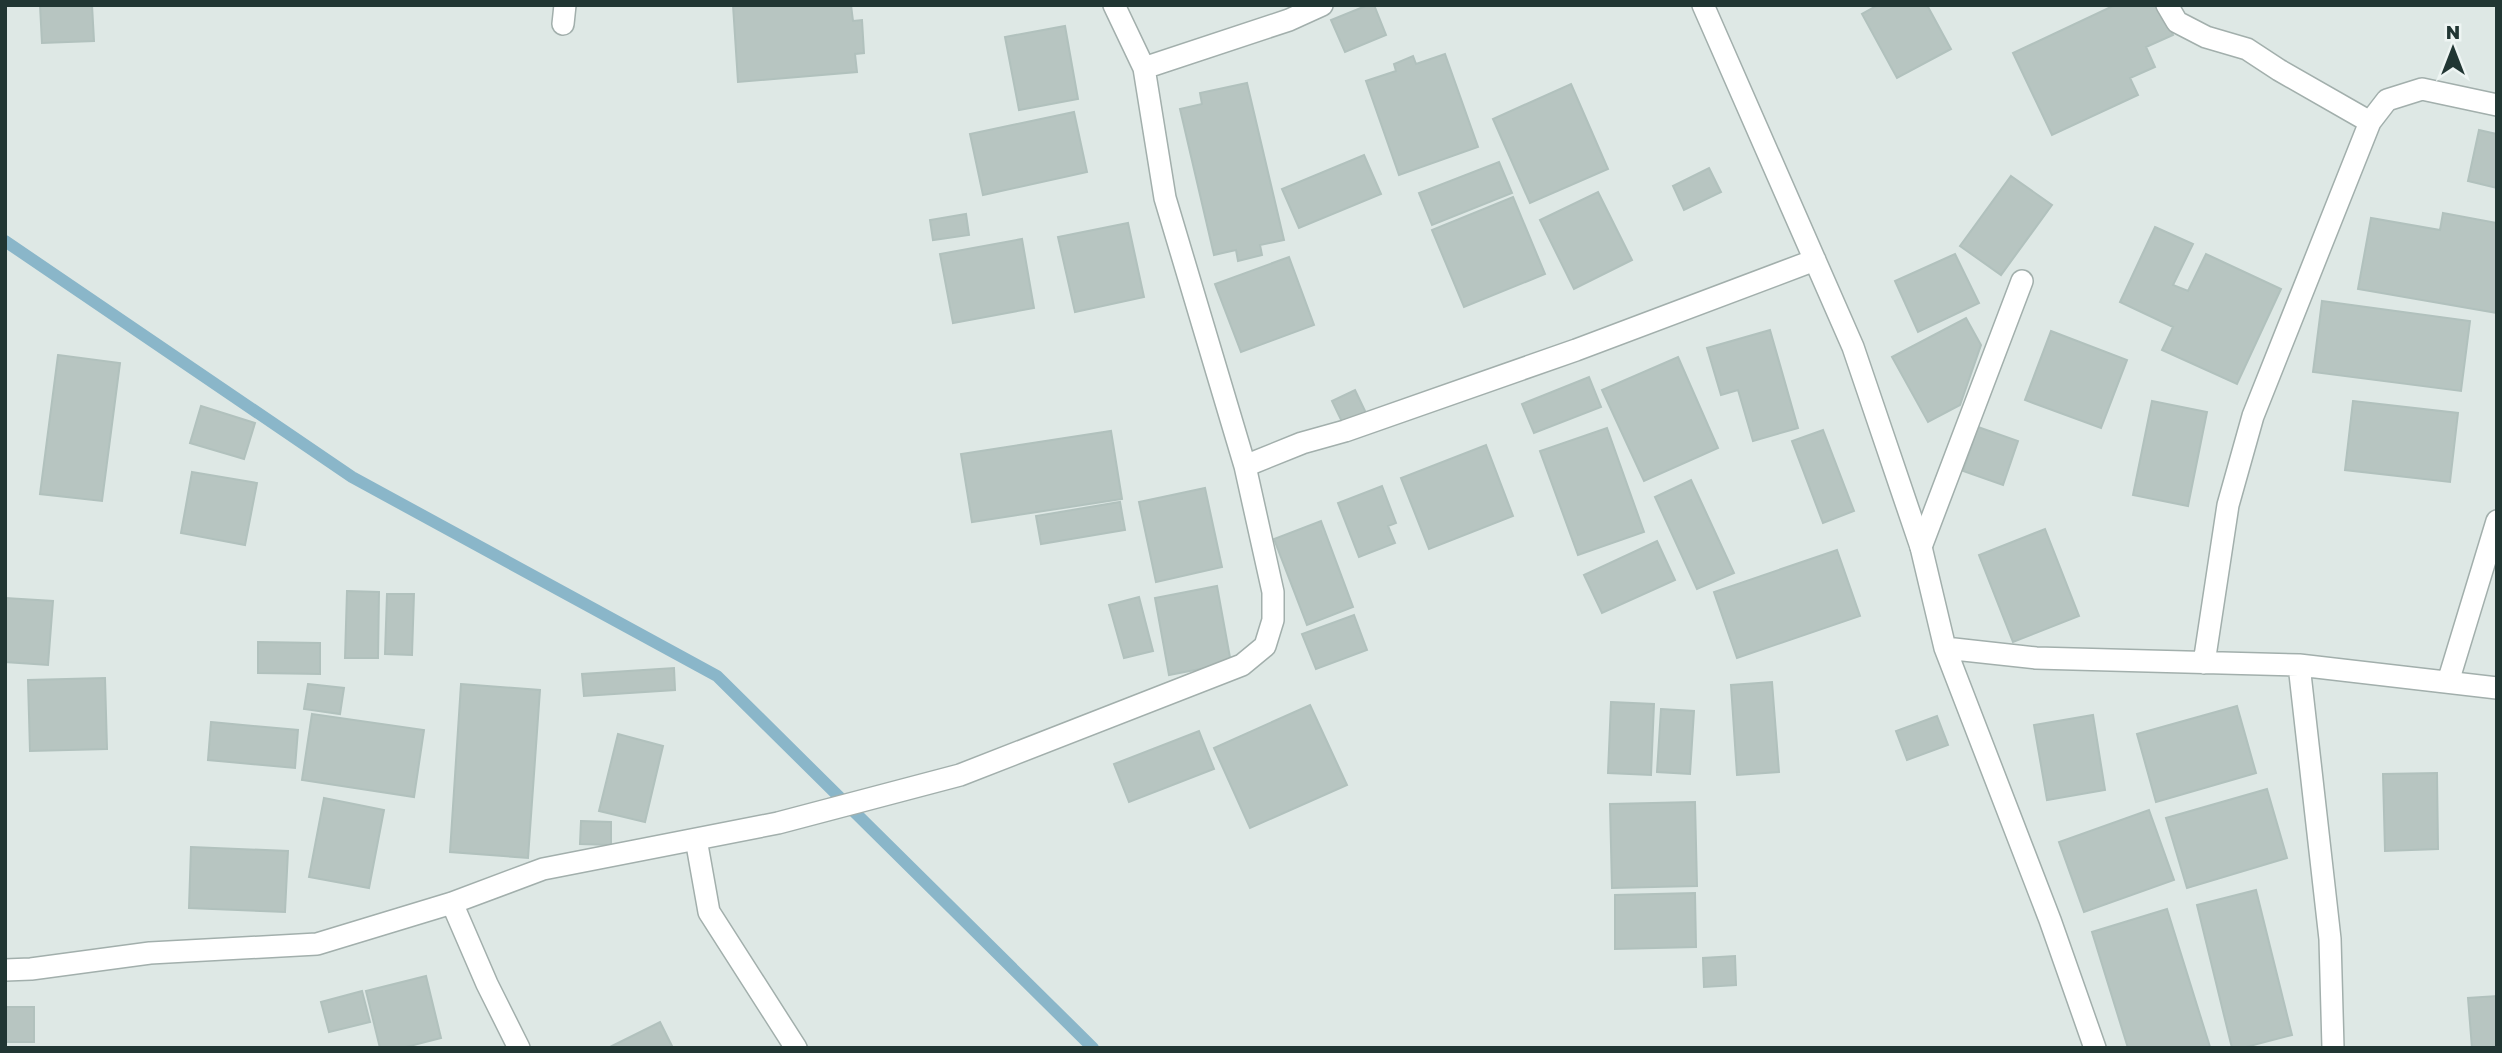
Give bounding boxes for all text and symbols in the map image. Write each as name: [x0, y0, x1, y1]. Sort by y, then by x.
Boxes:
north arrow: [2418, 14, 2488, 84]
text: N: [2446, 20, 2460, 43]

